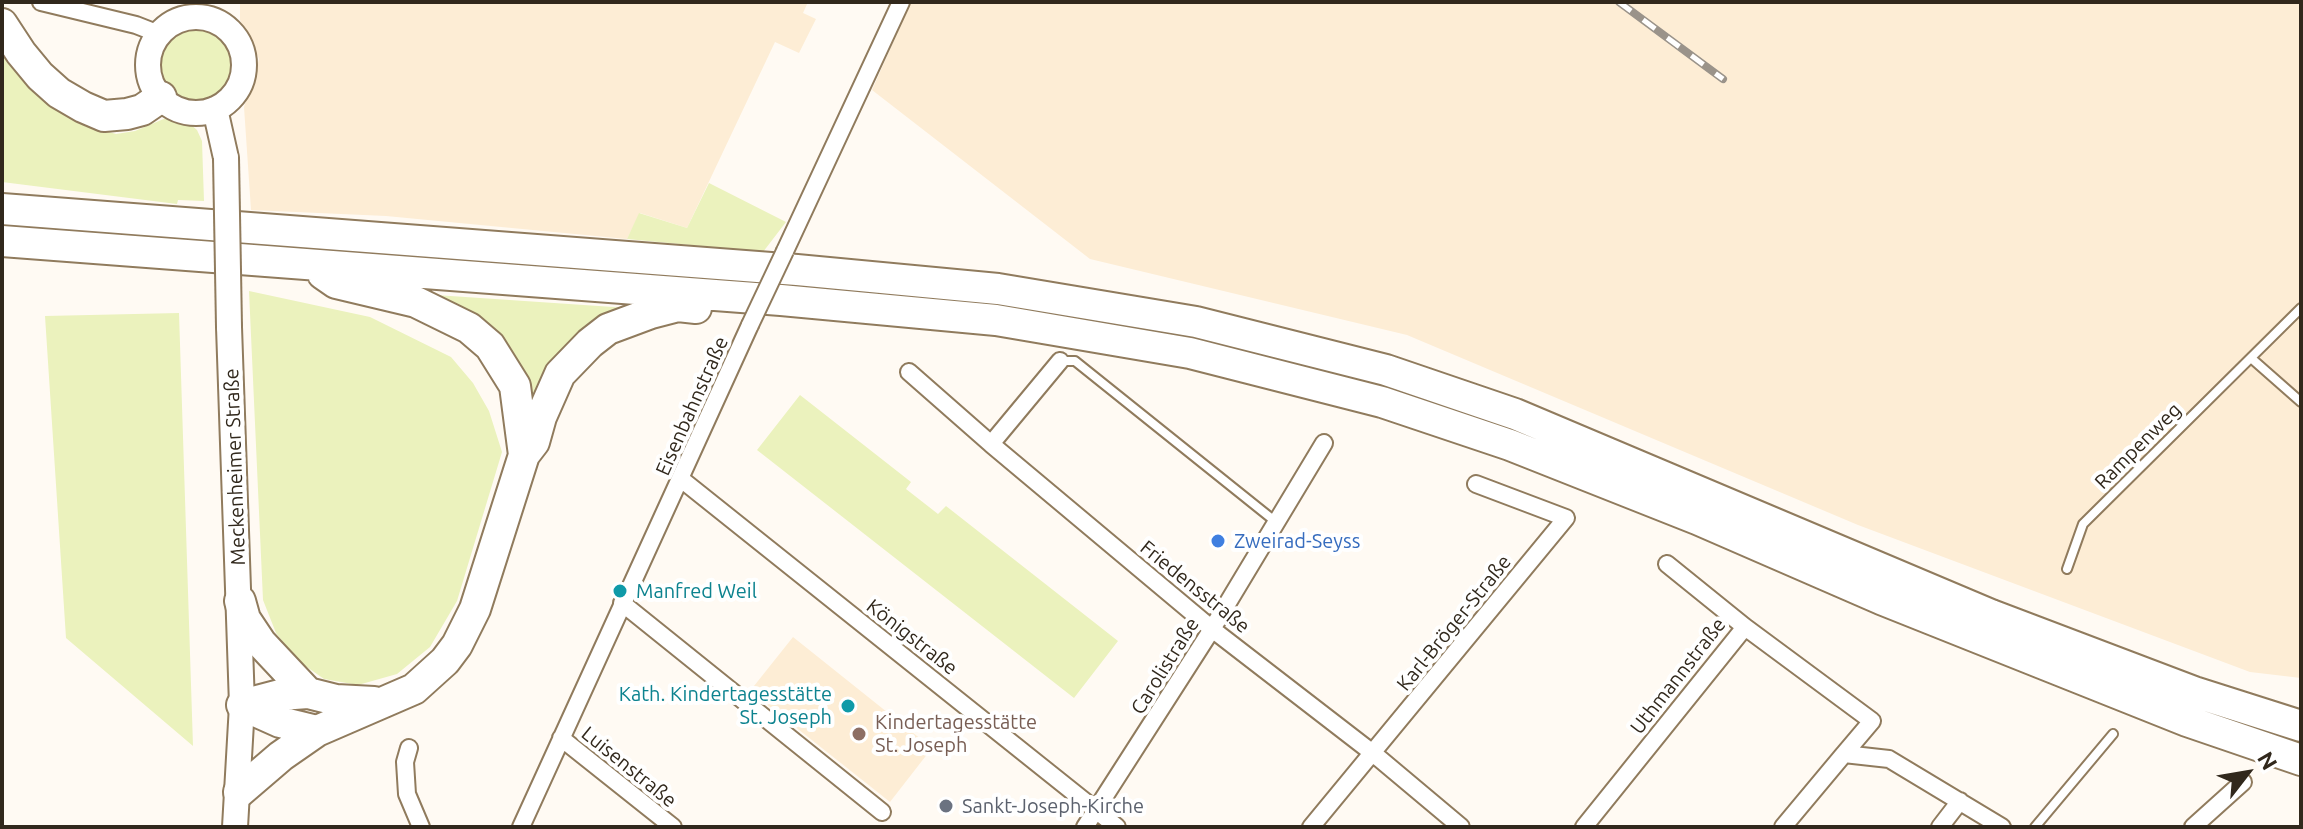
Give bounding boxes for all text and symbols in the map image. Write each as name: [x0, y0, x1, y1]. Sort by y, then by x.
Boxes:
street label: Eisenbahnstraße: [651, 333, 733, 479]
street label: Meckenheimer Straße: [220, 368, 250, 566]
street label: Rampenweg: [2090, 398, 2186, 494]
place label: Zweirad-Seyss: [1234, 529, 1360, 553]
marker: Zweirad-Seyss: [1209, 532, 1227, 550]
street label: Friedensstraße: [1135, 536, 1255, 638]
street label: Karl-Bröger-Straße: [1392, 550, 1516, 696]
place label: Manfred Weil: [636, 579, 757, 603]
marker: Manfred Weil: [611, 582, 629, 600]
street label: Königstraße: [862, 594, 962, 680]
street label: Carolistraße: [1126, 613, 1204, 719]
street label: Uthmannstraße: [1625, 613, 1731, 739]
place label: Kath. Kindertagesstätte St. Joseph: [619, 682, 832, 729]
marker: Kath. Kindertagesstätte St. Joseph: [839, 697, 857, 715]
place label: Kindertagesstätte St. Joseph: [875, 710, 1037, 757]
street label: Luisenstraße: [577, 721, 681, 813]
marker: Kindertagesstätte St. Joseph: [850, 725, 868, 743]
north arrow: [2207, 733, 2287, 813]
text: N: [2253, 747, 2283, 774]
place label: Sankt-Joseph-Kirche: [962, 794, 1144, 818]
marker: Sankt-Joseph-Kirche: [937, 797, 955, 815]

